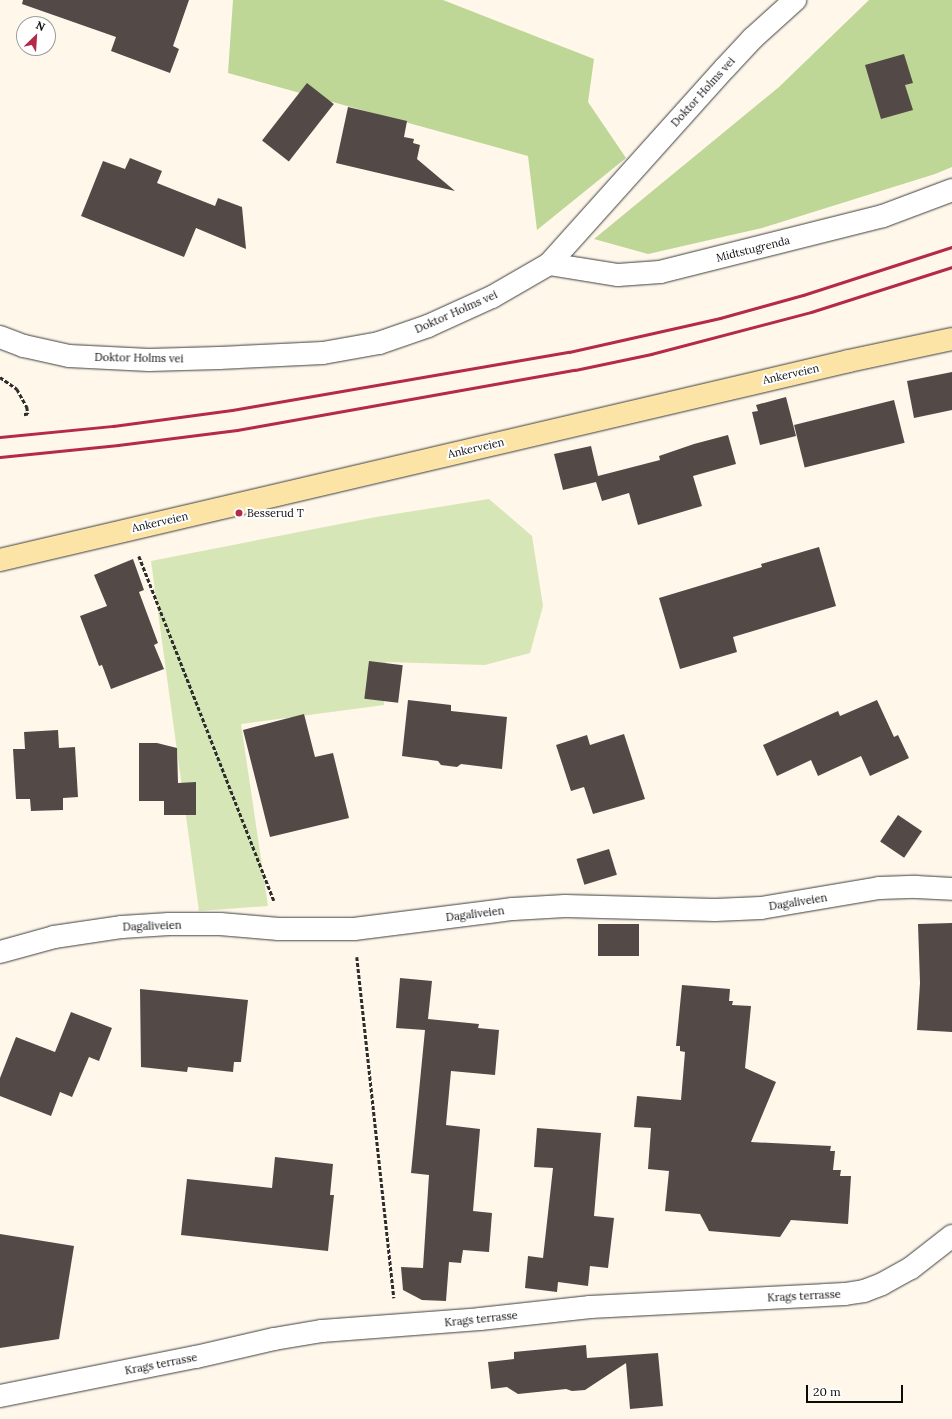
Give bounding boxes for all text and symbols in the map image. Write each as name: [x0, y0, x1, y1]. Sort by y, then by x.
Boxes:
north arrow: [16, 16, 56, 56]
text: N: [34, 18, 47, 34]
street label: Doktor Holms vei: [668, 55, 738, 129]
street label: Midtstugrenda: [715, 233, 791, 265]
street label: Doktor Holms vei: [413, 288, 499, 336]
street label: Doktor Holms vei: [94, 351, 184, 365]
street label: Ankerveien: [762, 361, 820, 387]
street label: Ankerveien: [447, 435, 505, 461]
place label: Besserud T: [247, 506, 304, 520]
marker: Besserud T: [234, 508, 244, 518]
street label: Ankerveien: [131, 509, 189, 535]
street label: Dagaliveien: [768, 891, 828, 913]
street label: Dagaliveien: [445, 904, 505, 924]
street label: Dagaliveien: [122, 918, 182, 934]
street label: Krags terrasse: [767, 1287, 841, 1305]
street label: Krags terrasse: [444, 1309, 518, 1329]
street label: Krags terrasse: [124, 1351, 198, 1377]
scale bar: [808, 1377, 905, 1403]
text: 20 m: [813, 1384, 841, 1399]

